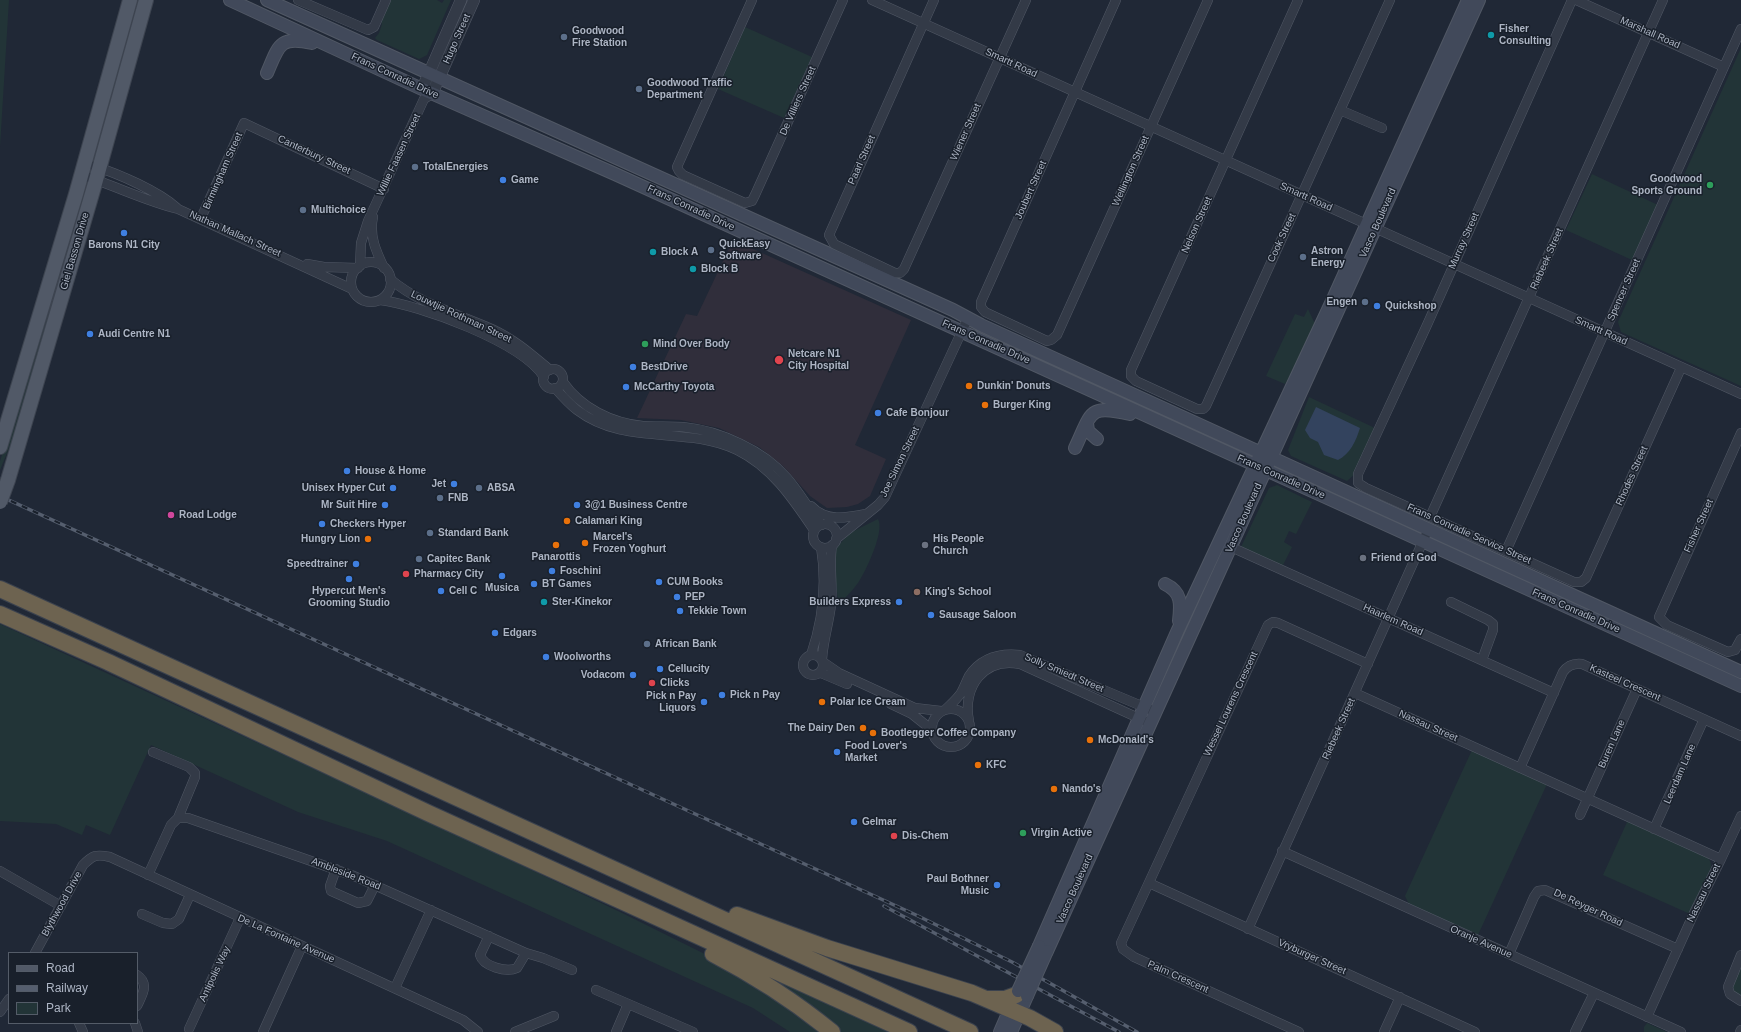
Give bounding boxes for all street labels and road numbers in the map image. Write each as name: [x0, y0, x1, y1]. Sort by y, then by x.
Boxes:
street label: Hugo Street: [441, 12, 473, 66]
street label: Marshall Road: [1618, 14, 1682, 52]
street label: Smartt Road: [983, 46, 1039, 80]
street label: Frans Conradie Drive: [349, 50, 441, 102]
street label: De Villiers Street: [777, 65, 819, 137]
street label: Wiener Street: [948, 102, 984, 162]
street label: Willie Faasen Street: [375, 112, 423, 198]
street label: Birmingham Street: [201, 131, 245, 211]
street label: Canterbury Street: [276, 133, 352, 177]
street label: Paarl Street: [846, 133, 878, 187]
street label: Wellington Street: [1110, 134, 1152, 208]
street label: Joubert Street: [1013, 159, 1049, 221]
street label: Smartt Road: [1278, 180, 1334, 214]
street label: Frans Conradie Drive: [645, 182, 737, 234]
street label: Vasco Boulevard: [1357, 186, 1399, 260]
street label: Nelson Street: [1179, 195, 1215, 255]
street label: Nathan Mallach Street: [187, 208, 283, 260]
street label: Giel Basson Drive: [58, 211, 92, 291]
street label: Murray Street: [1446, 211, 1482, 271]
street label: Cook Street: [1265, 212, 1299, 264]
street label: Riebeek Street: [1528, 226, 1566, 292]
street label: Spencer Street: [1605, 257, 1643, 323]
street label: Louwtjie Rothman Street: [409, 288, 513, 346]
street label: Smartt Road: [1573, 314, 1629, 348]
street label: Frans Conradie Drive: [940, 317, 1032, 367]
street label: Joe Simon Street: [878, 425, 922, 499]
street label: Rhodes Street: [1614, 444, 1650, 508]
street label: Frans Conradie Drive: [1235, 452, 1327, 502]
street label: Vasco Boulevard: [1223, 481, 1265, 555]
street label: Fisher Street: [1682, 497, 1716, 555]
street label: Frans Conradie Service Street: [1405, 501, 1533, 567]
street label: Frans Conradie Drive: [1530, 586, 1622, 636]
street label: Haarlem Road: [1361, 601, 1425, 639]
street label: Wessel Lourens Crescent: [1201, 650, 1261, 758]
street label: Solly Smiedt Street: [1023, 651, 1105, 695]
street label: Kasteel Crescent: [1588, 662, 1662, 704]
street label: Riebeek Street: [1320, 696, 1358, 762]
street label: Nassau Street: [1397, 708, 1459, 744]
street label: Buren Lane: [1596, 718, 1628, 770]
street label: Leerdam Lane: [1661, 742, 1699, 806]
street label: Vasco Boulevard: [1054, 852, 1096, 926]
street label: Ambleside Road: [310, 855, 382, 893]
street label: Nassau Street: [1685, 862, 1723, 924]
street label: Blythwood Drive: [39, 869, 85, 939]
street label: De Reyger Road: [1552, 887, 1624, 929]
street label: De La Fontaine Avenue: [236, 912, 336, 966]
street label: Oranje Avenue: [1448, 923, 1514, 961]
street label: Vryburger Street: [1276, 937, 1348, 977]
street label: Antipolis Way: [197, 944, 233, 1004]
street label: Palm Crescent: [1146, 958, 1210, 996]

